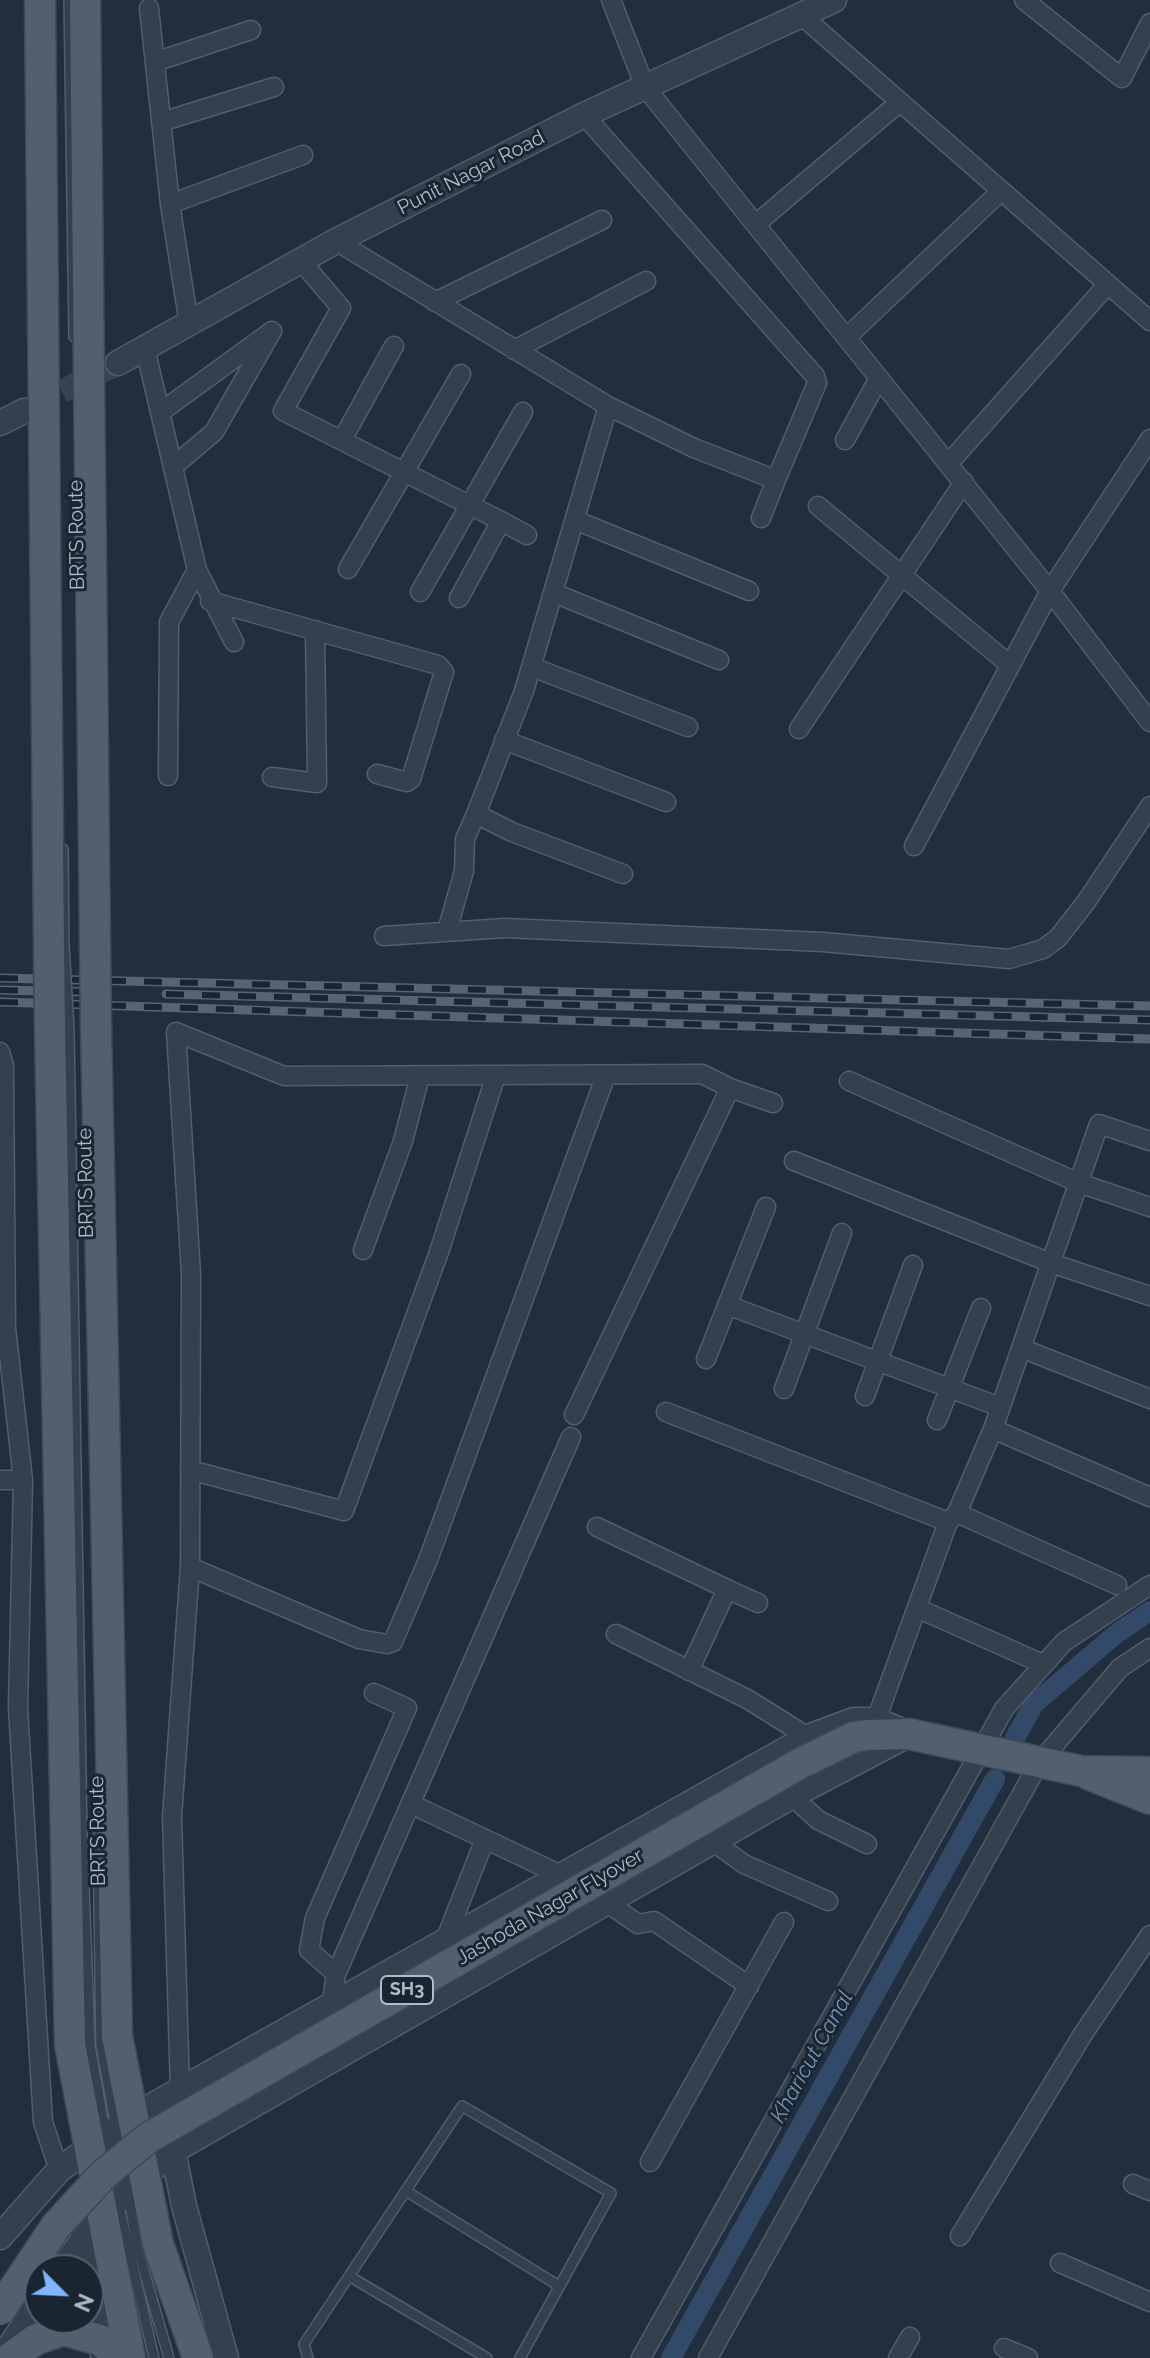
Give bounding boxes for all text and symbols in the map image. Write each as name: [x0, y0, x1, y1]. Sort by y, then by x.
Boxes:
street label: Punit Nagar Road: [394, 126, 548, 220]
street label: BRTS Route: [64, 480, 90, 590]
street label: BRTS Route: [73, 1128, 99, 1238]
street label: BRTS Route: [85, 1776, 111, 1886]
street label: Jashoda Nagar Flyover: [452, 1844, 648, 1970]
road number: SH3: [381, 1976, 433, 2004]
water label: Kharicut Canal: [765, 1986, 859, 2128]
north arrow: [24, 2254, 104, 2334]
text: N: [69, 2290, 99, 2316]

